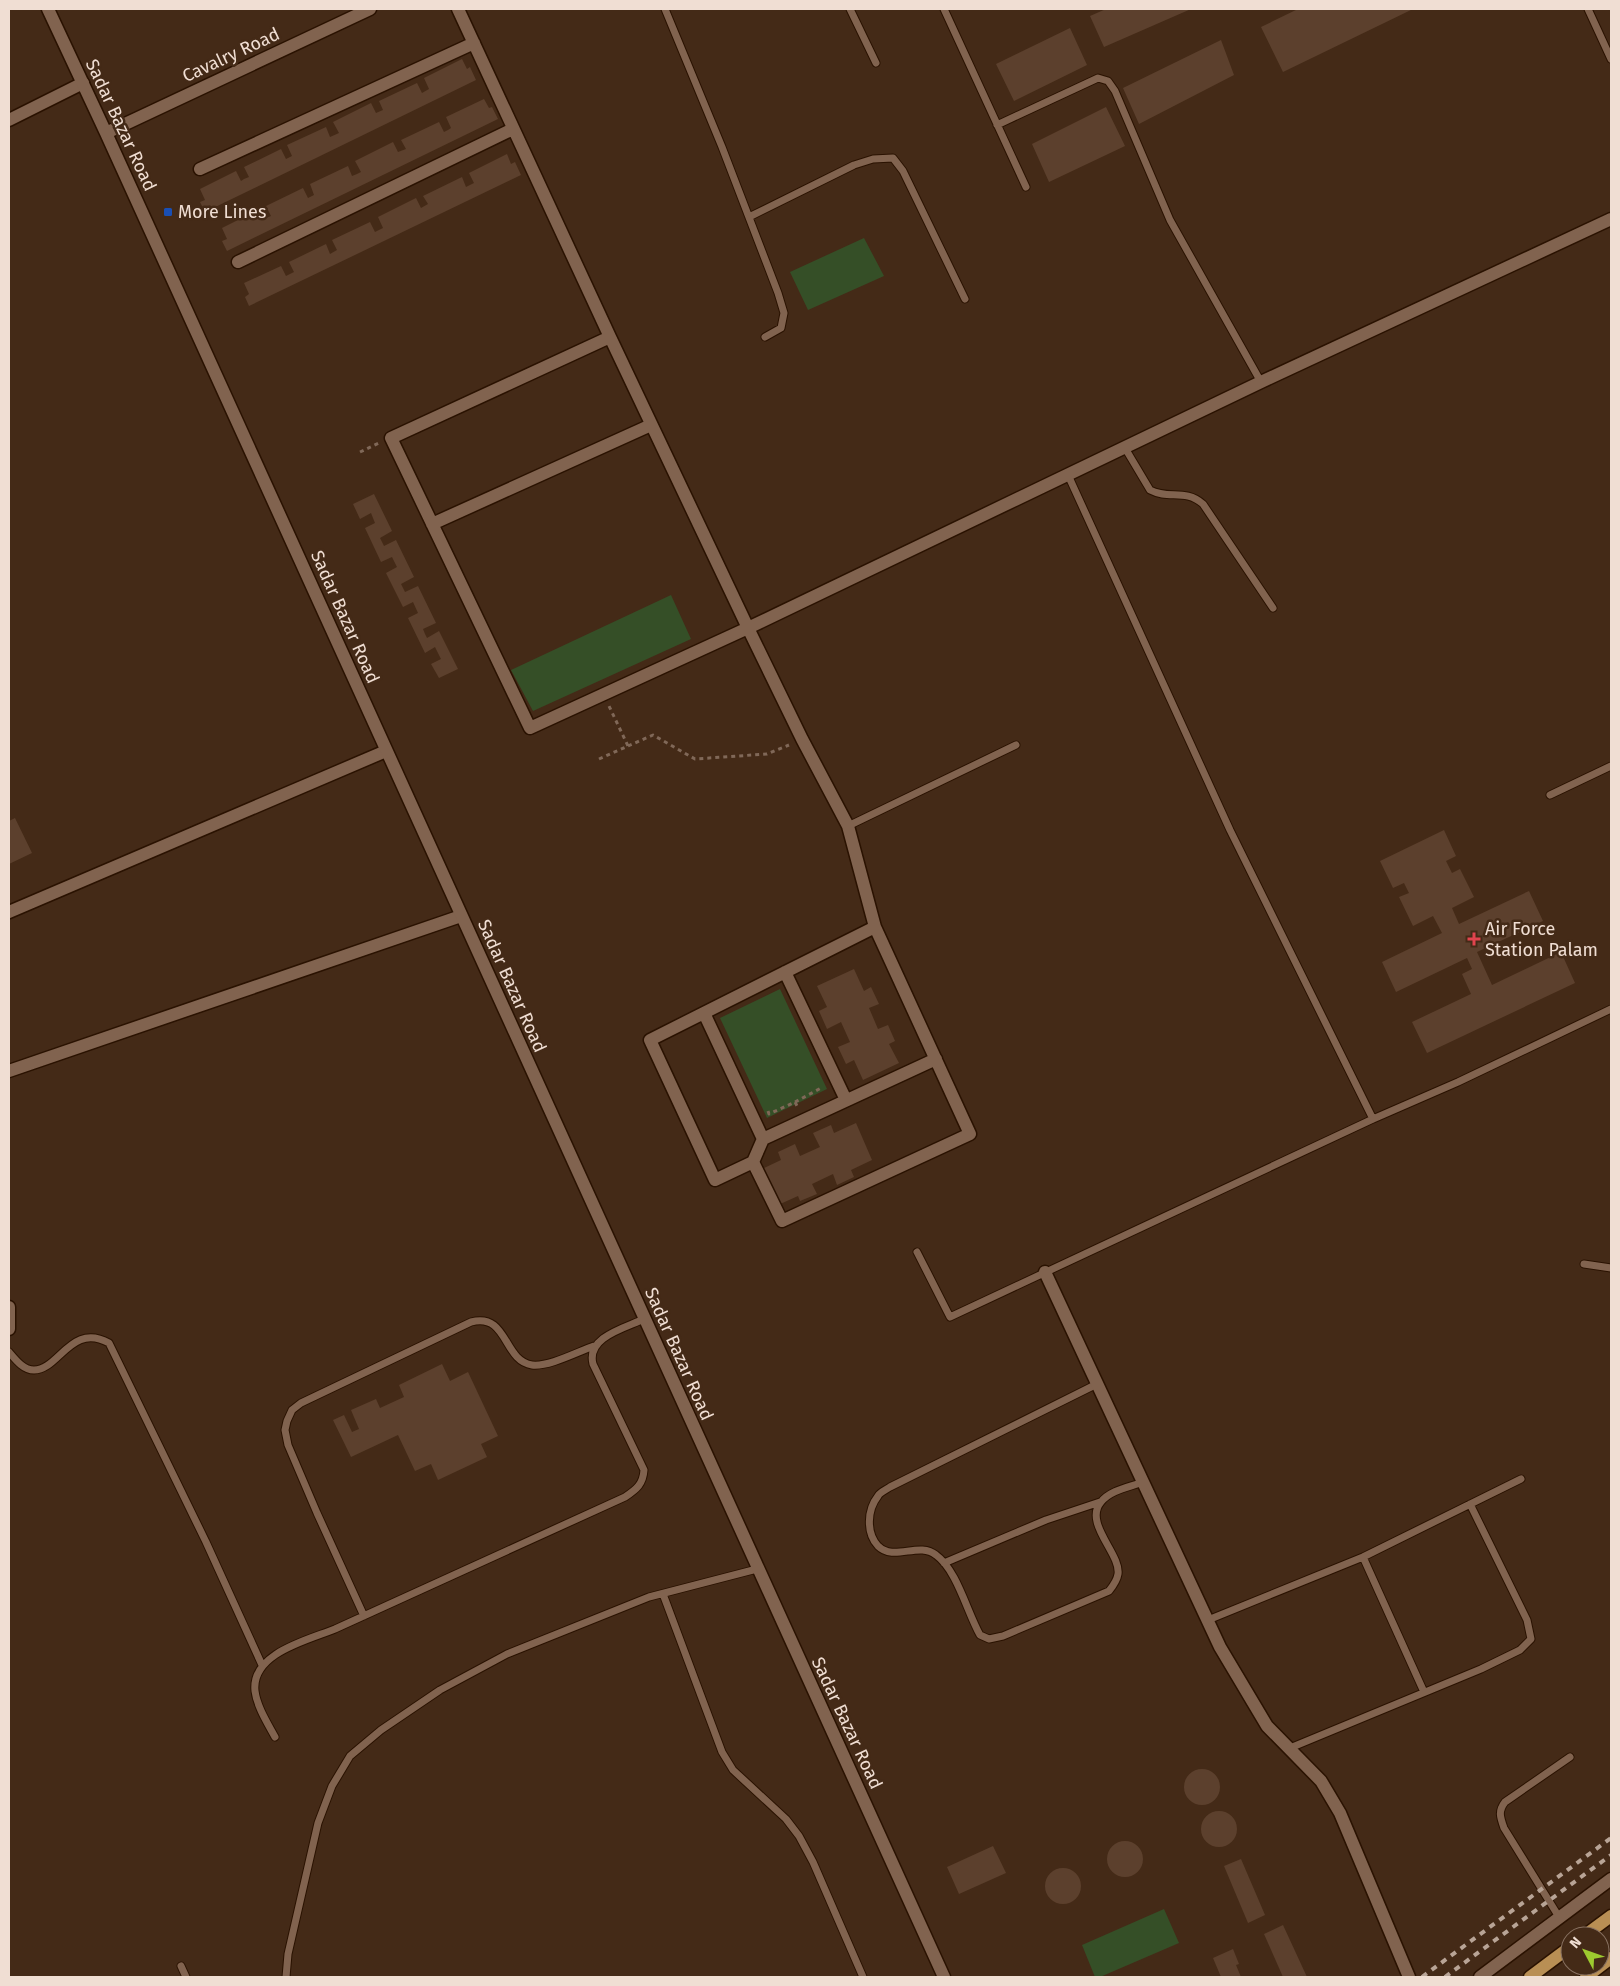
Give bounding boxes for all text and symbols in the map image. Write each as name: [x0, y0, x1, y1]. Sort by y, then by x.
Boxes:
street label: Cavalry Road: [179, 23, 283, 87]
street label: Sadar Bazar Road: [81, 55, 161, 195]
place label: More Lines: [178, 201, 266, 223]
marker: More Lines: [162, 206, 174, 218]
street label: Sadar Bazar Road: [306, 547, 384, 687]
street label: Sadar Bazar Road: [473, 916, 551, 1056]
place label: Air Force Station Palam: [1485, 918, 1598, 961]
marker: Air Force Station Palam: [1467, 932, 1481, 946]
street label: Sadar Bazar Road: [640, 1284, 718, 1424]
street label: Sadar Bazar Road: [807, 1653, 887, 1793]
north arrow: [1560, 1926, 1610, 1976]
text: N: [1566, 1934, 1585, 1952]

